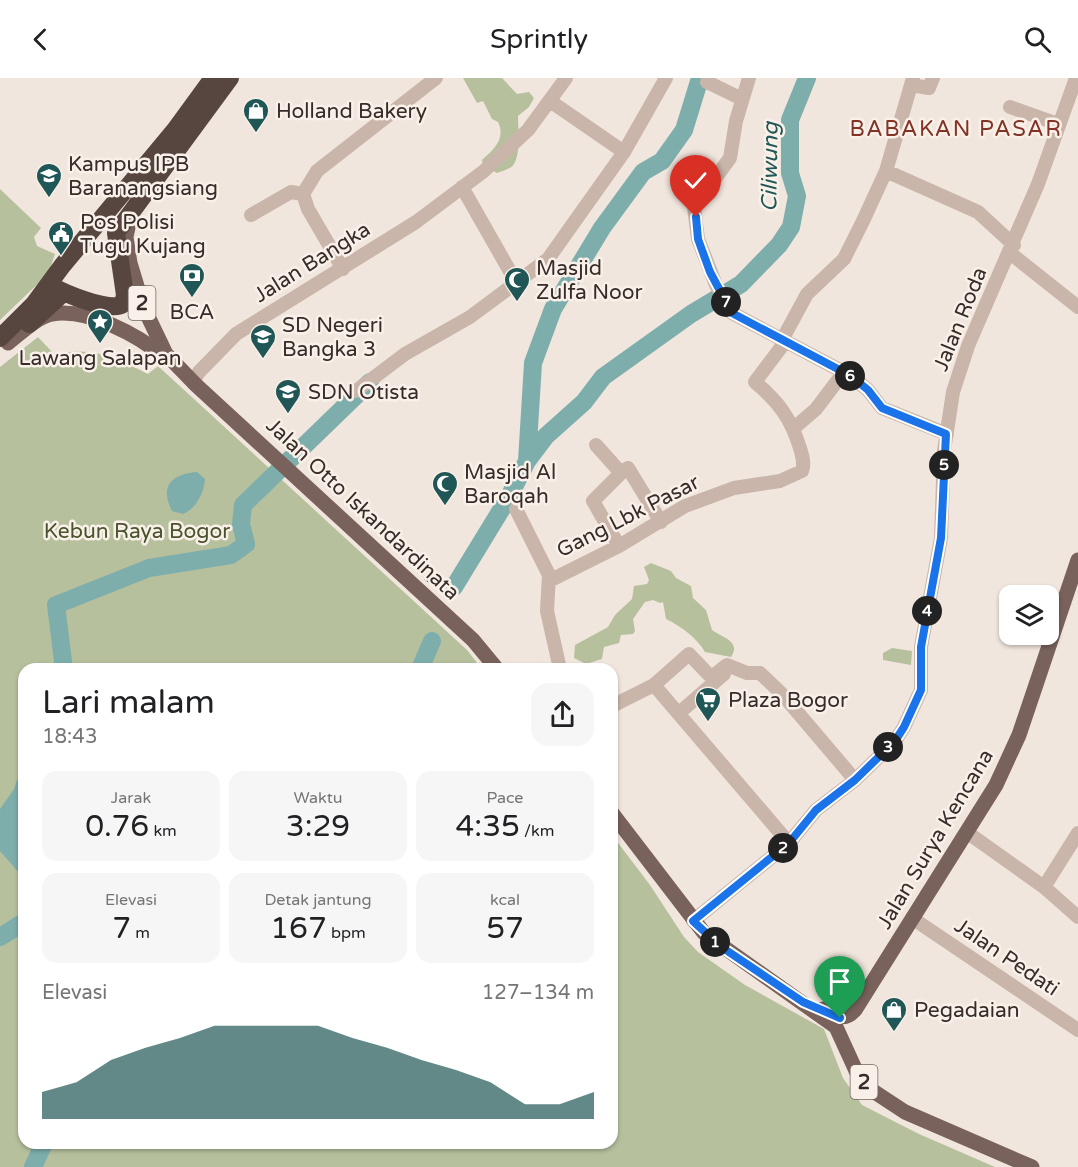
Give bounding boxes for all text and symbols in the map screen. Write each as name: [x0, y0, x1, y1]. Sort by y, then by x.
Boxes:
icon: back: [24, 23, 57, 56]
text: Sprintly: [490, 23, 588, 56]
icon: search: [1021, 23, 1054, 56]
shop icon: Holland Bakery: [241, 96, 271, 134]
place label: Holland Bakery: [276, 99, 427, 124]
district label: BABAKAN PASAR: [850, 116, 1062, 142]
water label: Ciliwung: [756, 121, 784, 212]
place label: Kampus IPB Baranangsiang: [68, 152, 218, 201]
pin: [670, 155, 721, 217]
school or university icon: Kampus IPB Baranangsiang: [34, 161, 64, 199]
icon: check: [679, 164, 712, 197]
place label: Pos Polisi Tugu Kujang: [80, 210, 206, 259]
street label: Jalan Bangka: [250, 217, 375, 308]
public building icon: Pos Polisi Tugu Kujang: [46, 219, 76, 257]
place label: Masjid Zulfa Noor: [536, 256, 643, 305]
bank icon: BCA: [177, 261, 207, 299]
street label: Jalan Roda: [928, 264, 993, 375]
mosque icon: Masjid Zulfa Noor: [502, 265, 532, 303]
road number: 2: [128, 286, 156, 320]
pin: 7: [711, 287, 741, 317]
text: 7: [721, 292, 731, 312]
place label: BCA: [170, 300, 214, 325]
place icon: Lawang Salapan: [85, 307, 115, 345]
place label: SD Negeri Bangka 3: [282, 313, 383, 362]
school or university icon: SD Negeri Bangka 3: [248, 322, 278, 360]
place label: Lawang Salapan: [18, 346, 182, 371]
pin: 6: [835, 361, 865, 391]
text: 6: [845, 366, 855, 386]
school or university icon: SDN Otista: [273, 377, 303, 415]
place label: SDN Otista: [308, 380, 419, 405]
street label: Jalan Otto Iskandardinata: [261, 413, 464, 606]
pin: 5: [929, 450, 959, 480]
text: 5: [939, 455, 949, 475]
place label: Masjid Al Baroqah: [464, 460, 556, 509]
mosque icon: Masjid Al Baroqah: [430, 469, 460, 507]
street label: Gang Lbk Pasar: [553, 470, 704, 563]
park label: Kebun Raya Bogor: [44, 519, 230, 544]
map controls: [999, 585, 1059, 645]
button: layers: [999, 585, 1059, 645]
pin: 4: [912, 596, 942, 626]
text: 4: [922, 601, 932, 621]
text: Lari malam: [42, 683, 215, 722]
button: share: [531, 683, 594, 746]
supermarket icon: Plaza Bogor: [693, 685, 723, 723]
place label: Plaza Bogor: [728, 688, 848, 713]
text: 18:43: [42, 725, 97, 749]
pin: 3: [873, 732, 903, 762]
text: 3: [883, 737, 893, 757]
street label: Jalan Surya Kencana: [872, 745, 999, 934]
text: Jarak: [111, 788, 151, 808]
text: Waktu: [293, 788, 343, 808]
text: Pace: [487, 788, 523, 808]
text: 0.76: [85, 808, 149, 845]
text: 3:29: [286, 808, 350, 845]
text: 4:35: [456, 808, 520, 845]
text: km: [149, 821, 177, 841]
text: /km: [520, 821, 554, 841]
pin: 2: [768, 833, 798, 863]
text: 2: [778, 838, 788, 858]
text: Elevasi: [105, 890, 157, 910]
text: Detak jantung: [264, 890, 372, 910]
text: kcal: [490, 890, 520, 910]
text: 7: [112, 910, 131, 947]
text: 167: [270, 910, 327, 947]
text: 57: [486, 910, 524, 947]
street label: Jalan Pedati: [950, 913, 1064, 1002]
text: m: [131, 923, 150, 943]
text: bpm: [327, 923, 366, 943]
pin: 1: [700, 927, 730, 957]
text: 1: [710, 932, 720, 952]
pin: [814, 956, 865, 1018]
icon: arrive: [823, 965, 856, 998]
text: Elevasi: [42, 981, 107, 1005]
text: 127–134 m: [482, 981, 594, 1005]
shop icon: Pegadaian: [879, 995, 909, 1033]
place label: Pegadaian: [914, 998, 1020, 1023]
road number: 2: [850, 1065, 878, 1099]

